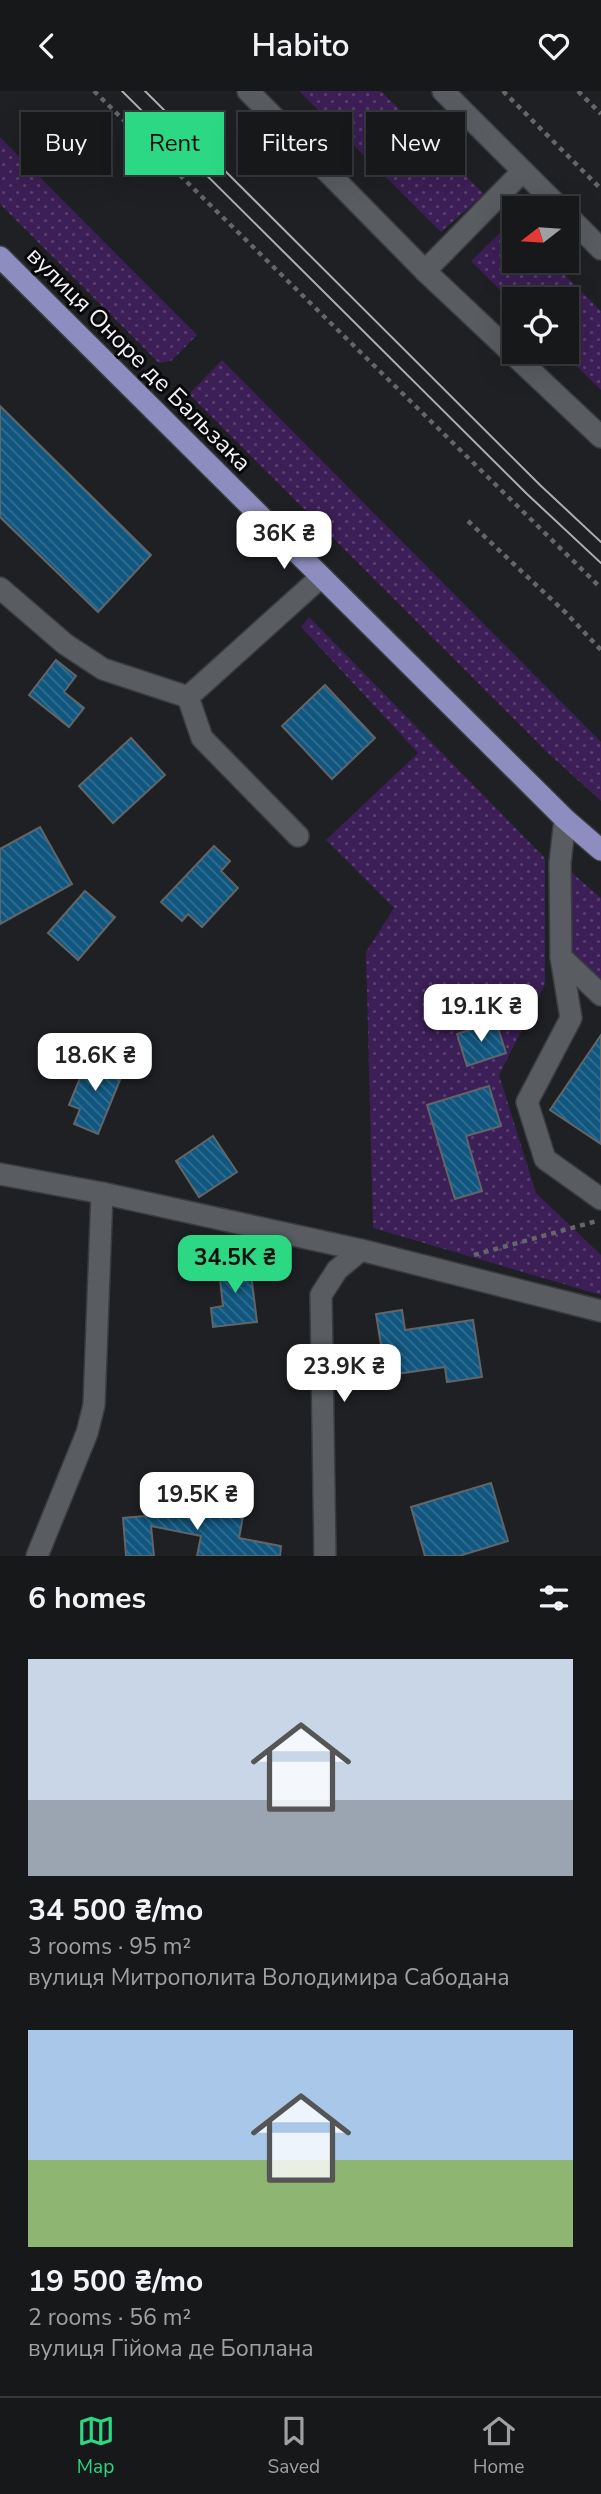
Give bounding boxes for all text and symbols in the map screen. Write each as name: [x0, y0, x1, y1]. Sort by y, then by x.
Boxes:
text: Habito: [251, 24, 350, 67]
icon: back: [28, 27, 66, 65]
icon: heart: [535, 27, 573, 65]
chip: Buy: [21, 112, 111, 175]
chip: Rent: [125, 112, 224, 175]
chip: Filters: [238, 112, 352, 175]
chip: New: [366, 112, 465, 175]
north arrow: [502, 196, 579, 273]
map controls: [502, 196, 579, 364]
street label: вулиця Оноре де Бальзака: [20, 240, 258, 478]
button: locate: [502, 287, 579, 364]
pin: 36K ₴: [235, 511, 333, 571]
text: 36K ₴: [253, 518, 315, 549]
pin: 19.1K ₴: [416, 985, 546, 1044]
text: 19.1K ₴: [440, 991, 522, 1022]
pin: 18.6K ₴: [30, 1033, 160, 1093]
text: 18.6K ₴: [54, 1040, 136, 1071]
pin: 34.5K ₴: [170, 1235, 300, 1295]
text: 34.5K ₴: [194, 1242, 276, 1273]
pin: 23.9K ₴: [279, 1345, 409, 1404]
text: 23.9K ₴: [303, 1351, 385, 1382]
pin: 19.5K ₴: [132, 1473, 262, 1532]
text: 19.5K ₴: [156, 1479, 238, 1510]
text: 6 homes: [28, 1578, 146, 1619]
icon: filters: [535, 1579, 573, 1617]
icon: home: [238, 1704, 364, 1830]
text: 34 500 ₴/mo: [28, 1890, 203, 1931]
text: 3 rooms · 95 m²: [28, 1931, 191, 1962]
text: вулиця Митрополита Володимира Сабодана: [28, 1962, 510, 1993]
icon: home: [238, 2075, 364, 2201]
text: 19 500 ₴/mo: [28, 2261, 203, 2302]
text: 2 rooms · 56 m²: [28, 2302, 191, 2333]
text: вулиця Гійома де Боплана: [28, 2333, 314, 2364]
tab: Map: [77, 2412, 115, 2480]
tab: Saved: [268, 2412, 320, 2480]
tab: Home: [473, 2412, 524, 2480]

